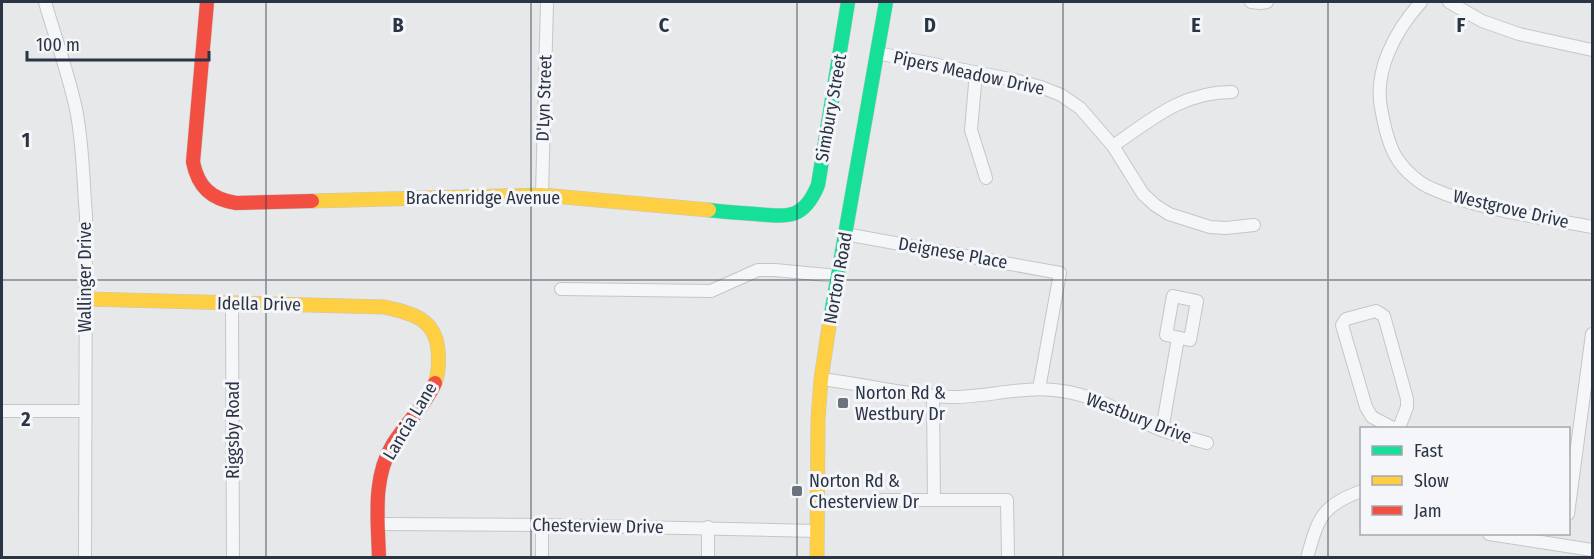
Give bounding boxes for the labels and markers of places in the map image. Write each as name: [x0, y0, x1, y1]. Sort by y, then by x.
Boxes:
place label: Norton Rd & Westbury Dr: [855, 382, 946, 425]
marker: Norton Rd & Westbury Dr: [836, 396, 850, 410]
place label: Norton Rd & Chesterview Dr: [809, 470, 920, 513]
marker: Norton Rd & Chesterview Dr: [790, 484, 804, 498]

